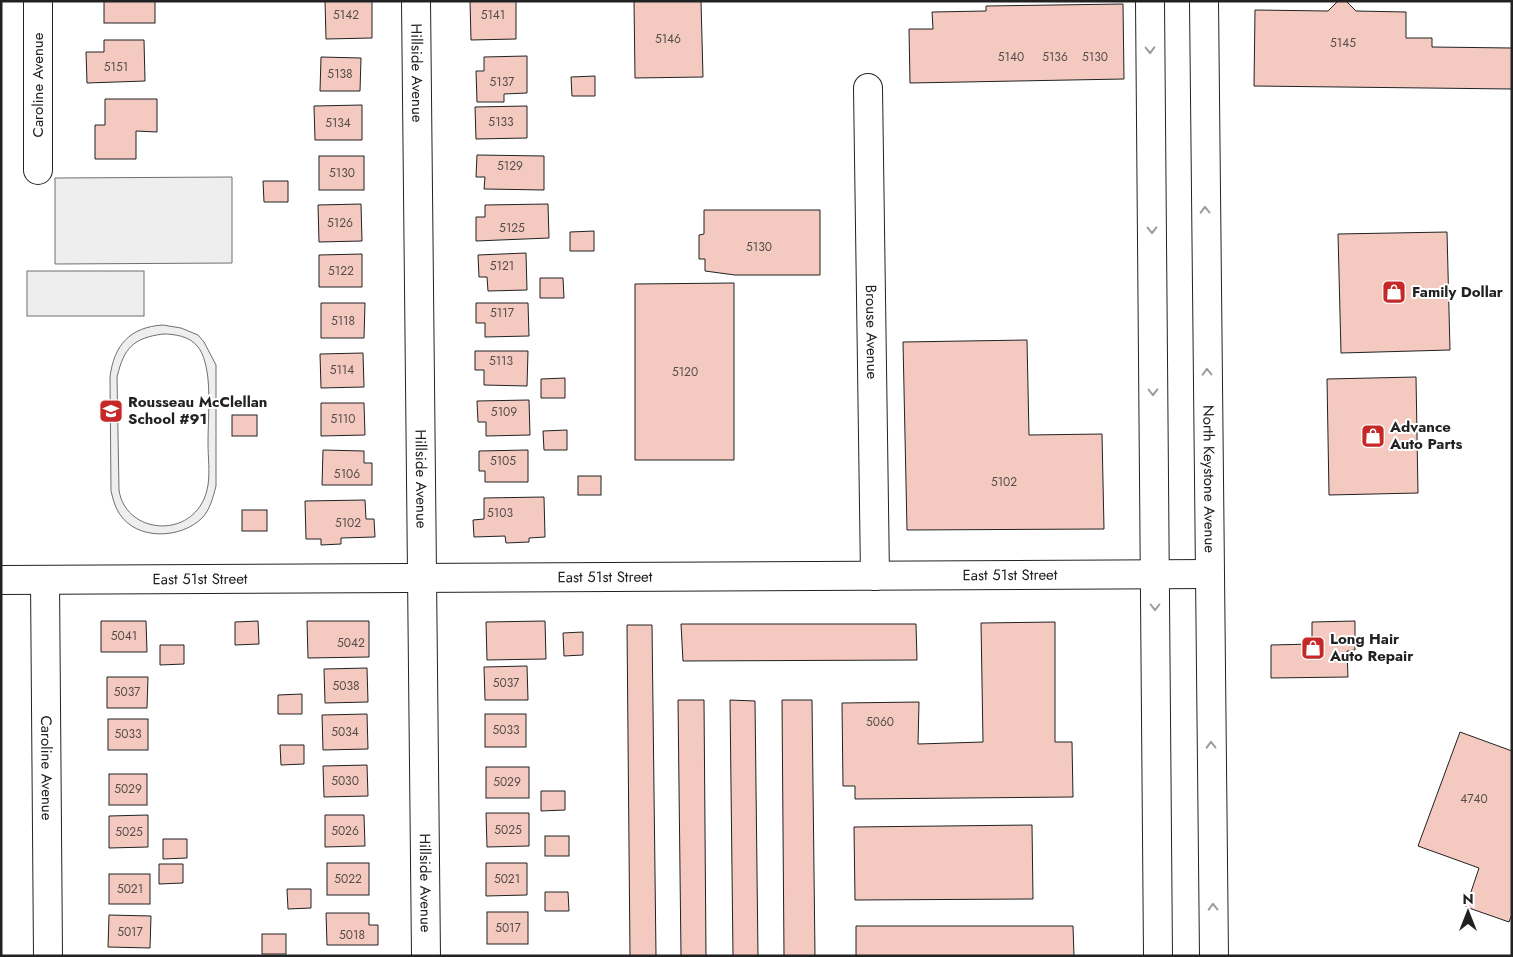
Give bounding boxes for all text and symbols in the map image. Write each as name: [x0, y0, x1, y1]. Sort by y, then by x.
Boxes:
house number: 5142: [333, 6, 359, 24]
house number: 5141: [481, 6, 505, 24]
street label: Hillside Avenue: [405, 23, 428, 123]
house number: 5146: [655, 30, 681, 48]
street label: Caroline Avenue: [27, 32, 49, 137]
house number: 5145: [1330, 34, 1356, 52]
one-way arrow: [1145, 46, 1155, 54]
house number: 5140: [998, 48, 1024, 66]
house number: 5136: [1042, 48, 1068, 66]
house number: 5130: [1082, 48, 1108, 66]
house number: 5151: [104, 58, 128, 76]
house number: 5138: [327, 65, 353, 83]
house number: 5137: [490, 73, 515, 91]
house number: 5133: [488, 113, 514, 131]
house number: 5134: [325, 114, 351, 132]
house number: 5129: [497, 157, 523, 175]
house number: 5130: [329, 164, 355, 182]
one-way arrow: [1200, 205, 1210, 213]
house number: 5126: [327, 214, 353, 232]
house number: 5125: [499, 219, 525, 237]
one-way arrow: [1147, 226, 1157, 234]
house number: 5130: [746, 238, 772, 256]
house number: 5121: [490, 257, 514, 275]
house number: 5122: [328, 262, 354, 280]
shop icon: Family Dollar: [1381, 279, 1407, 305]
place label: Family Dollar: [1412, 281, 1504, 303]
street label: Brouse Avenue: [860, 285, 883, 380]
house number: 5117: [490, 304, 515, 322]
house number: 5118: [331, 312, 355, 330]
house number: 5113: [489, 352, 514, 370]
house number: 5114: [330, 361, 354, 379]
house number: 5120: [672, 363, 698, 381]
one-way arrow: [1202, 368, 1212, 376]
one-way arrow: [1148, 389, 1158, 397]
place label: Rousseau McClellan School #91: [128, 391, 267, 430]
school or university icon: Rousseau McClellan School #91: [98, 398, 124, 424]
house number: 5109: [491, 403, 517, 421]
street label: North Keystone Avenue: [1197, 405, 1221, 553]
house number: 5110: [331, 410, 355, 428]
place label: Advance Auto Parts: [1389, 416, 1462, 455]
shop icon: Advance Auto Parts: [1360, 423, 1386, 449]
street label: Hillside Avenue: [409, 429, 433, 529]
house number: 5105: [490, 452, 516, 470]
house number: 5106: [334, 465, 360, 483]
house number: 5102: [991, 473, 1017, 491]
house number: 5103: [487, 504, 513, 522]
house number: 5102: [335, 514, 361, 532]
street label: East 51st Street: [962, 564, 1058, 586]
street label: East 51st Street: [557, 566, 653, 588]
street label: East 51st Street: [152, 568, 248, 590]
one-way arrow: [1150, 604, 1160, 612]
house number: 5041: [111, 627, 137, 645]
place label: Long Hair Auto Repair: [1329, 628, 1414, 667]
house number: 5042: [337, 634, 365, 652]
shop icon: Long Hair Auto Repair: [1300, 635, 1326, 661]
house number: 5037: [493, 674, 520, 692]
house number: 5038: [332, 677, 360, 695]
house number: 5037: [114, 683, 141, 701]
house number: 5060: [866, 713, 894, 731]
street label: Caroline Avenue: [35, 715, 58, 821]
house number: 5033: [492, 721, 520, 739]
house number: 5034: [331, 723, 359, 741]
house number: 5033: [114, 725, 142, 743]
one-way arrow: [1206, 740, 1216, 748]
house number: 5030: [331, 772, 359, 790]
house number: 5029: [493, 773, 521, 791]
house number: 5029: [114, 780, 142, 798]
house number: 4740: [1460, 790, 1488, 808]
house number: 5025: [494, 821, 522, 839]
house number: 5026: [331, 822, 359, 840]
house number: 5025: [115, 823, 143, 841]
street label: Hillside Avenue: [414, 833, 437, 933]
house number: 5022: [334, 870, 362, 888]
house number: 5021: [494, 870, 520, 888]
house number: 5021: [117, 880, 143, 898]
north arrow: [1443, 887, 1493, 937]
text: N: [1462, 889, 1474, 909]
one-way arrow: [1208, 903, 1218, 910]
house number: 5017: [495, 919, 522, 937]
house number: 5017: [117, 923, 144, 941]
house number: 5018: [339, 926, 365, 944]

